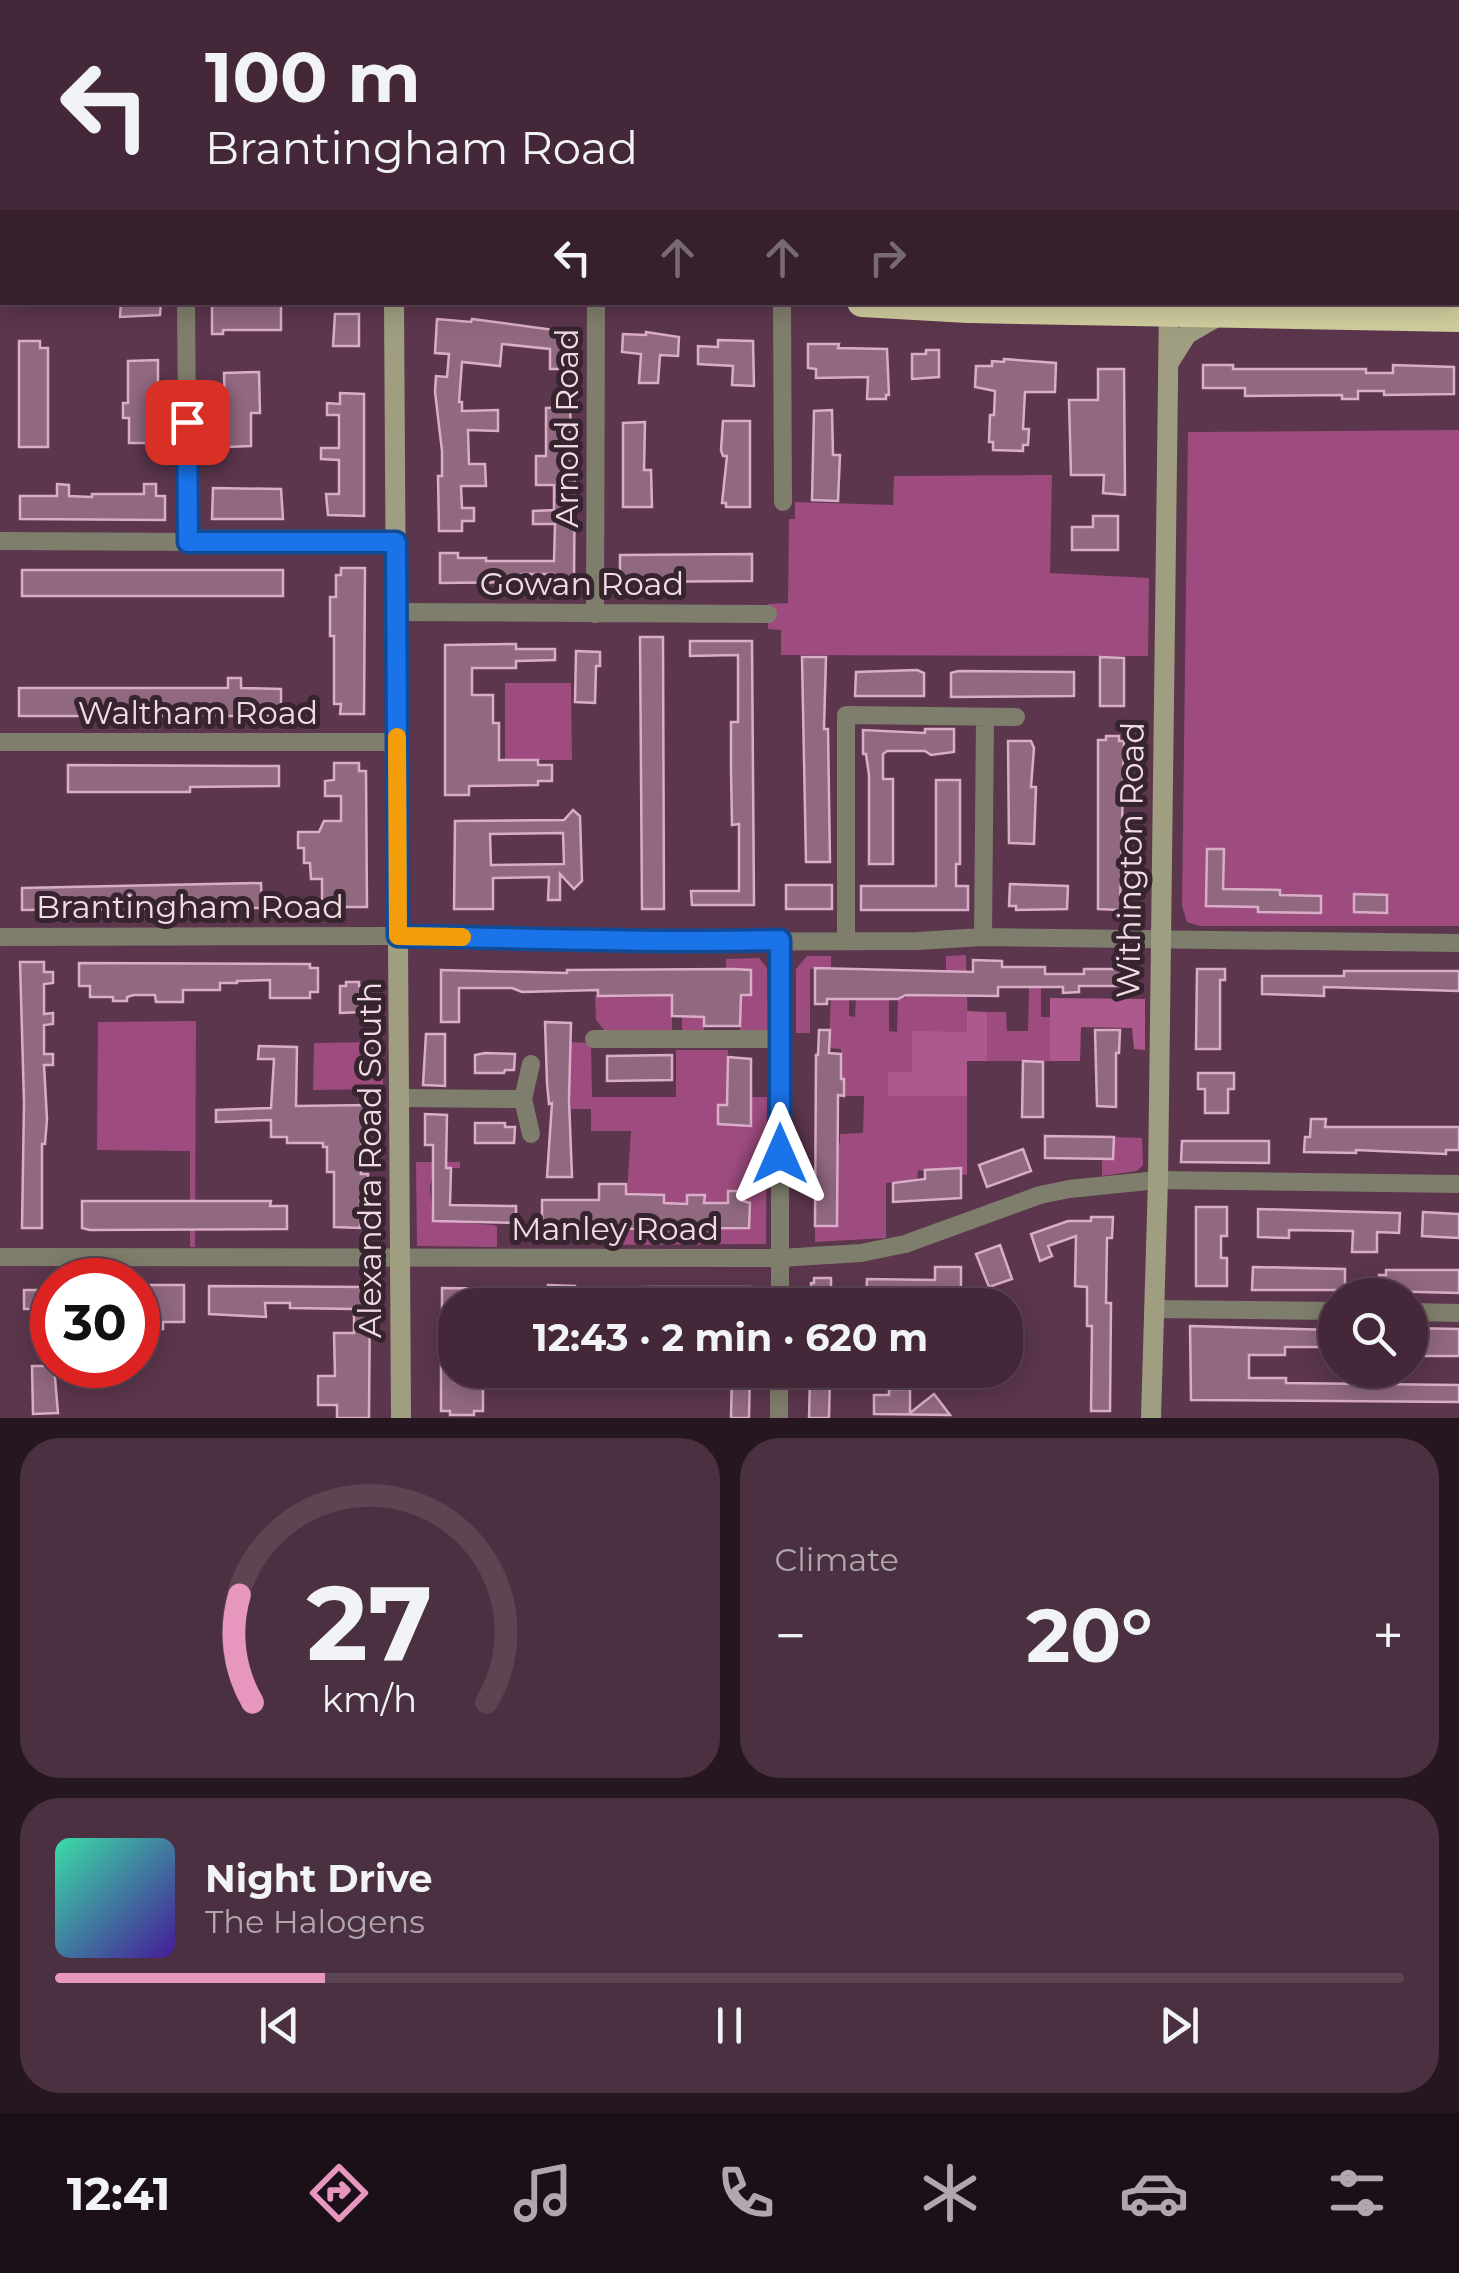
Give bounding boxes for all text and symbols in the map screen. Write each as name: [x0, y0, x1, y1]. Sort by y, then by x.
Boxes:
text: 100 m: [205, 34, 421, 120]
icon: left: [40, 40, 170, 170]
text: Brantingham Road: [205, 120, 638, 175]
icon: left: [545, 230, 600, 285]
icon: ahead: [650, 230, 705, 285]
icon: ahead: [755, 230, 810, 285]
icon: right: [860, 230, 915, 285]
street label: Arnold Road: [547, 328, 586, 528]
pin: [145, 380, 230, 465]
icon: arrive: [160, 395, 215, 450]
street label: Gowan Road: [480, 564, 684, 603]
street label: Waltham Road: [78, 693, 318, 732]
street label: Withington Road: [1108, 722, 1152, 998]
street label: Brantingham Road: [36, 887, 344, 926]
street label: Alexandra Road South: [350, 982, 389, 1338]
position arrow: [728, 1102, 832, 1206]
street label: Manley Road: [511, 1209, 719, 1248]
speed limit sign: 30: [30, 1258, 160, 1388]
map controls: [1318, 1278, 1428, 1388]
button: search: [1318, 1278, 1428, 1388]
text: 12:43 · 2 min · 620 m: [533, 1314, 928, 1361]
text: Climate: [775, 1540, 899, 1579]
text: 27: [307, 1559, 433, 1686]
text: 20°: [1026, 1589, 1153, 1681]
text: −: [775, 1602, 806, 1669]
text: +: [1372, 1602, 1404, 1669]
text: km/h: [322, 1677, 417, 1721]
text: Night Drive: [205, 1855, 432, 1902]
text: The Halogens: [205, 1902, 425, 1941]
icon: previous: [252, 1998, 307, 2053]
icon: pause: [702, 1998, 757, 2053]
icon: next: [1152, 1998, 1207, 2053]
icon: directions: [304, 2158, 374, 2228]
icon: music: [508, 2158, 578, 2228]
icon: phone: [711, 2158, 781, 2228]
icon: climate: [915, 2158, 985, 2228]
icon: car: [1119, 2158, 1189, 2228]
icon: filters: [1322, 2158, 1392, 2228]
text: 12:41: [67, 2166, 170, 2221]

